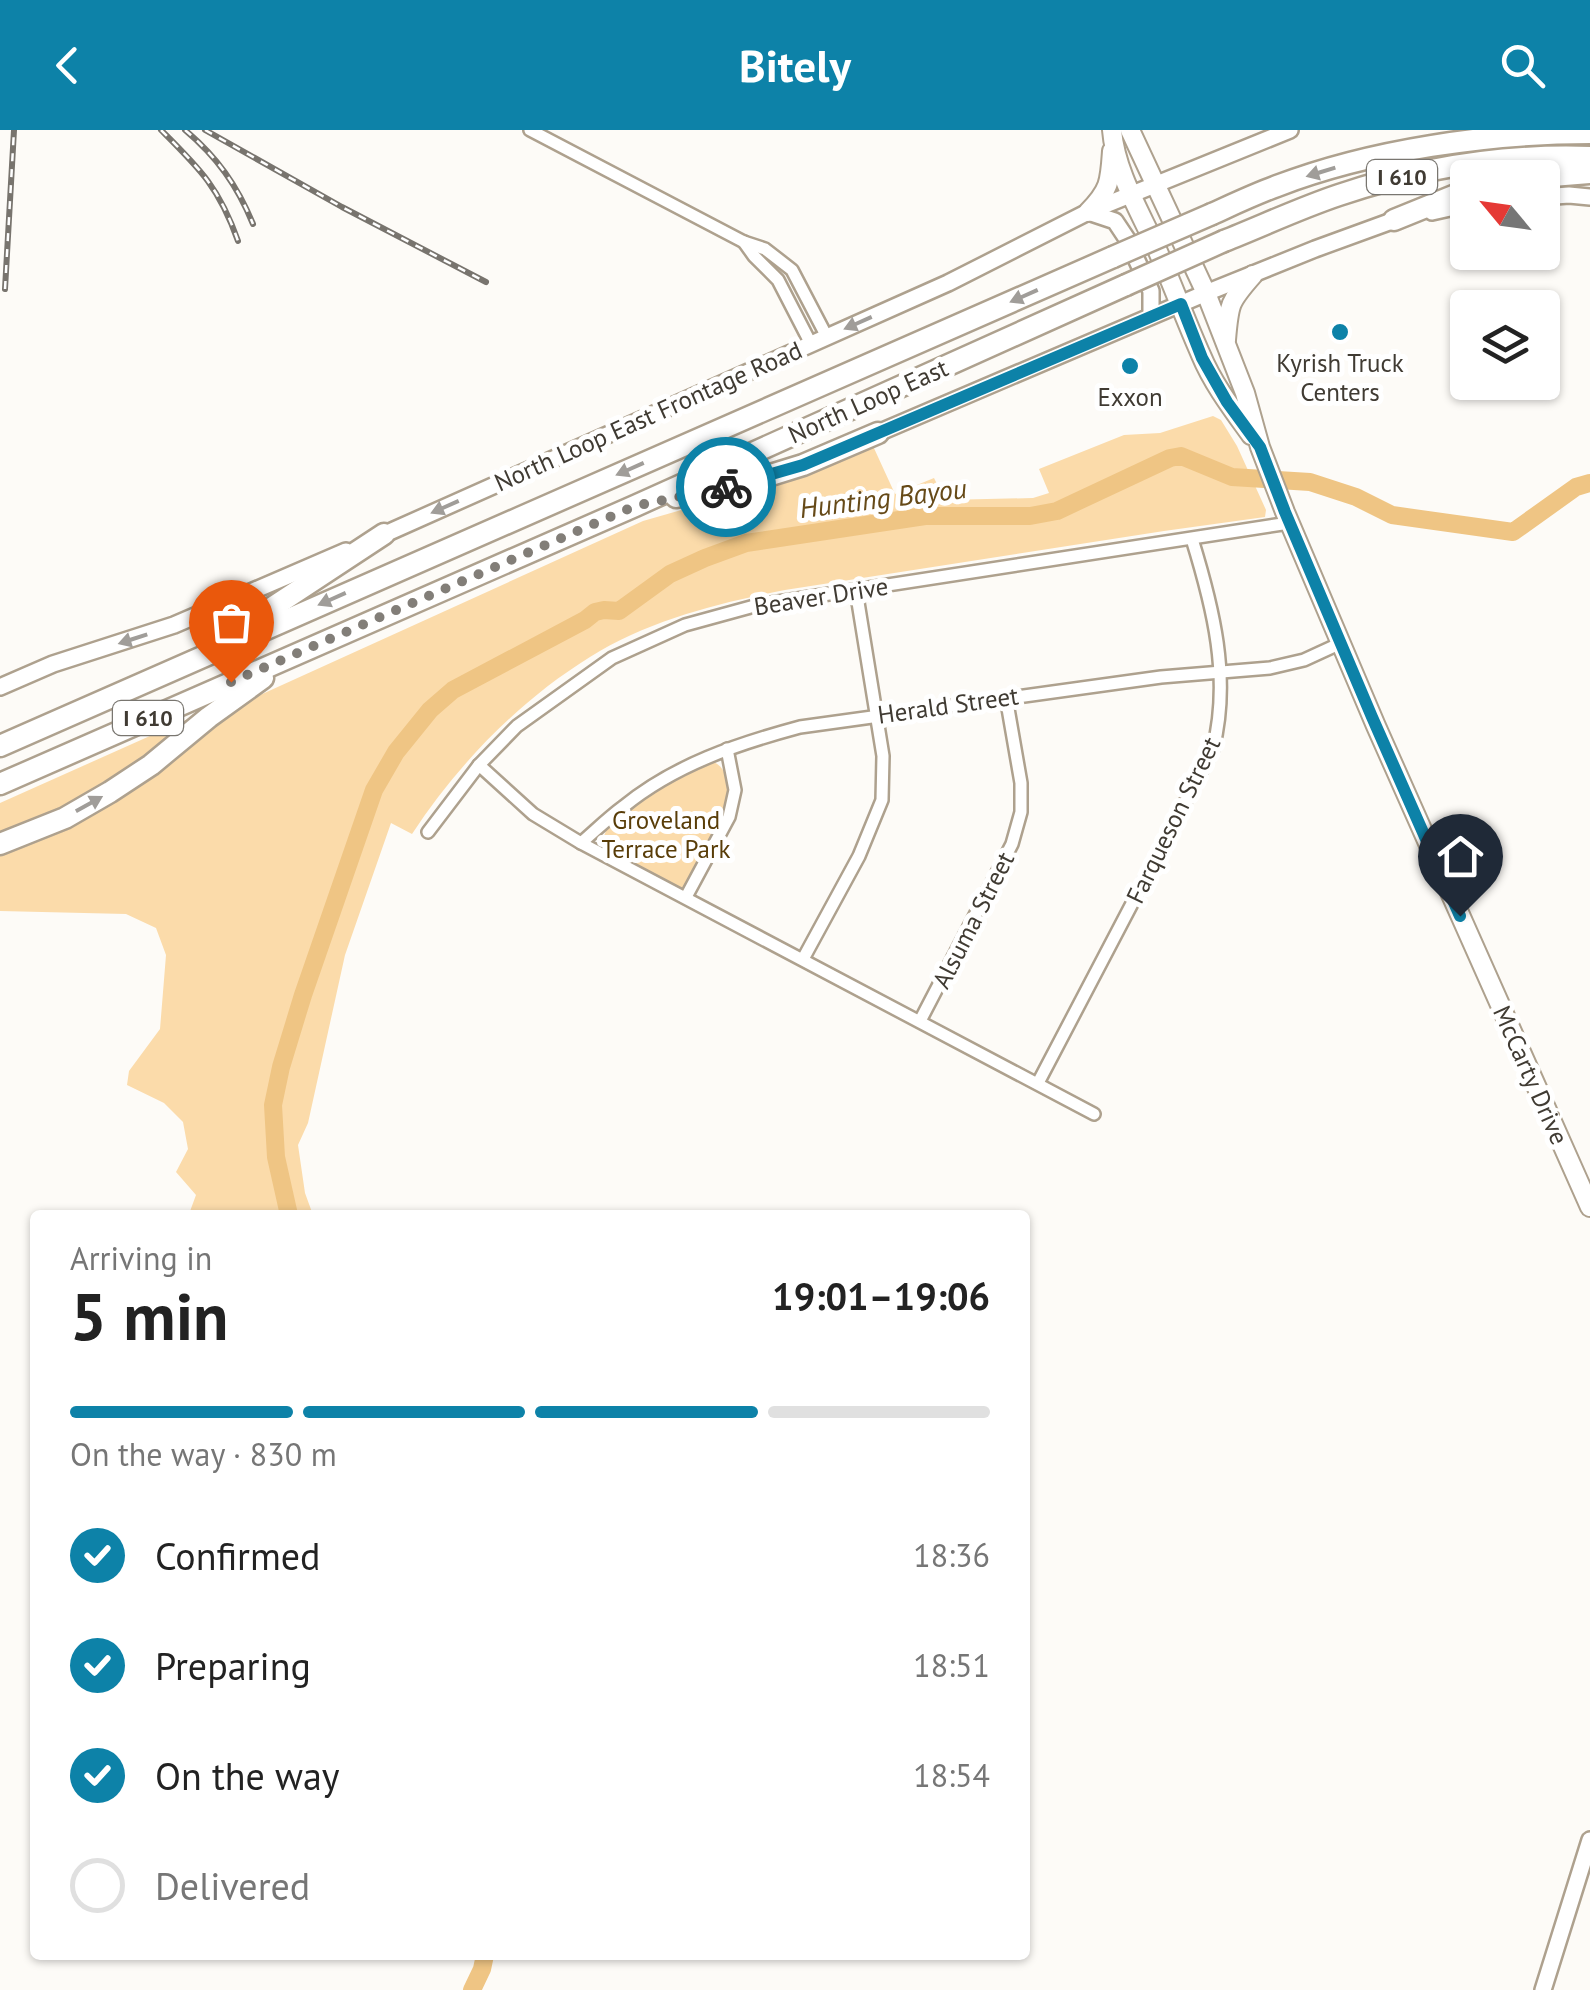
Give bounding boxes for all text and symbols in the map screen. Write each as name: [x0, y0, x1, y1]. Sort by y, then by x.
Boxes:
text: Bitely: [739, 36, 851, 94]
icon: back: [40, 38, 95, 93]
icon: search: [1495, 38, 1550, 93]
road number: I 610: [1367, 160, 1437, 194]
north arrow: [1450, 160, 1560, 270]
map controls: [1450, 160, 1560, 400]
one-way arrow: [1305, 165, 1336, 180]
one-way arrow: [1009, 288, 1038, 304]
button: layers: [1450, 290, 1560, 400]
one-way arrow: [843, 315, 873, 331]
marker: Kyrish Truck Centers: [1329, 321, 1351, 343]
street label: North Loop East Frontage Road: [489, 334, 807, 498]
place label: Kyrish Truck Centers: [1276, 347, 1404, 408]
street label: North Loop East: [783, 351, 953, 451]
marker: Exxon: [1119, 355, 1141, 377]
place label: Exxon: [1097, 381, 1163, 413]
courier: [676, 437, 776, 537]
icon: bike: [699, 460, 754, 515]
one-way arrow: [615, 461, 645, 477]
water label: Hunting Bayou: [797, 469, 969, 526]
one-way arrow: [430, 499, 460, 515]
street label: Beaver Drive: [752, 570, 890, 622]
pin: [189, 580, 274, 683]
one-way arrow: [317, 591, 346, 608]
icon: bag: [204, 595, 259, 650]
one-way arrow: [117, 632, 147, 647]
street label: Herald Street: [876, 679, 1021, 731]
road number: I 610: [113, 701, 183, 735]
street label: Farqueson Street: [1119, 731, 1227, 909]
one-way arrow: [75, 796, 103, 814]
park label: Groveland Terrace Park: [602, 804, 730, 865]
pin: [1418, 814, 1503, 917]
icon: home: [1433, 829, 1488, 884]
street label: Alsuma Street: [925, 846, 1021, 994]
street label: McCarty Drive: [1486, 1001, 1576, 1149]
text: Arriving in: [70, 1237, 212, 1279]
text: 19:01–19:06: [772, 1271, 990, 1320]
text: 5 min: [70, 1274, 229, 1358]
text: On the way · 830 m: [70, 1433, 337, 1475]
icon: check: [70, 1528, 125, 1583]
text: Confirmed: [155, 1531, 321, 1580]
text: 18:36: [913, 1534, 990, 1576]
icon: check: [70, 1638, 125, 1693]
text: Preparing: [155, 1641, 311, 1690]
text: 18:51: [913, 1644, 990, 1686]
icon: check: [70, 1748, 125, 1803]
text: On the way: [155, 1751, 340, 1800]
text: 18:54: [913, 1754, 990, 1796]
text: Delivered: [155, 1861, 310, 1910]

